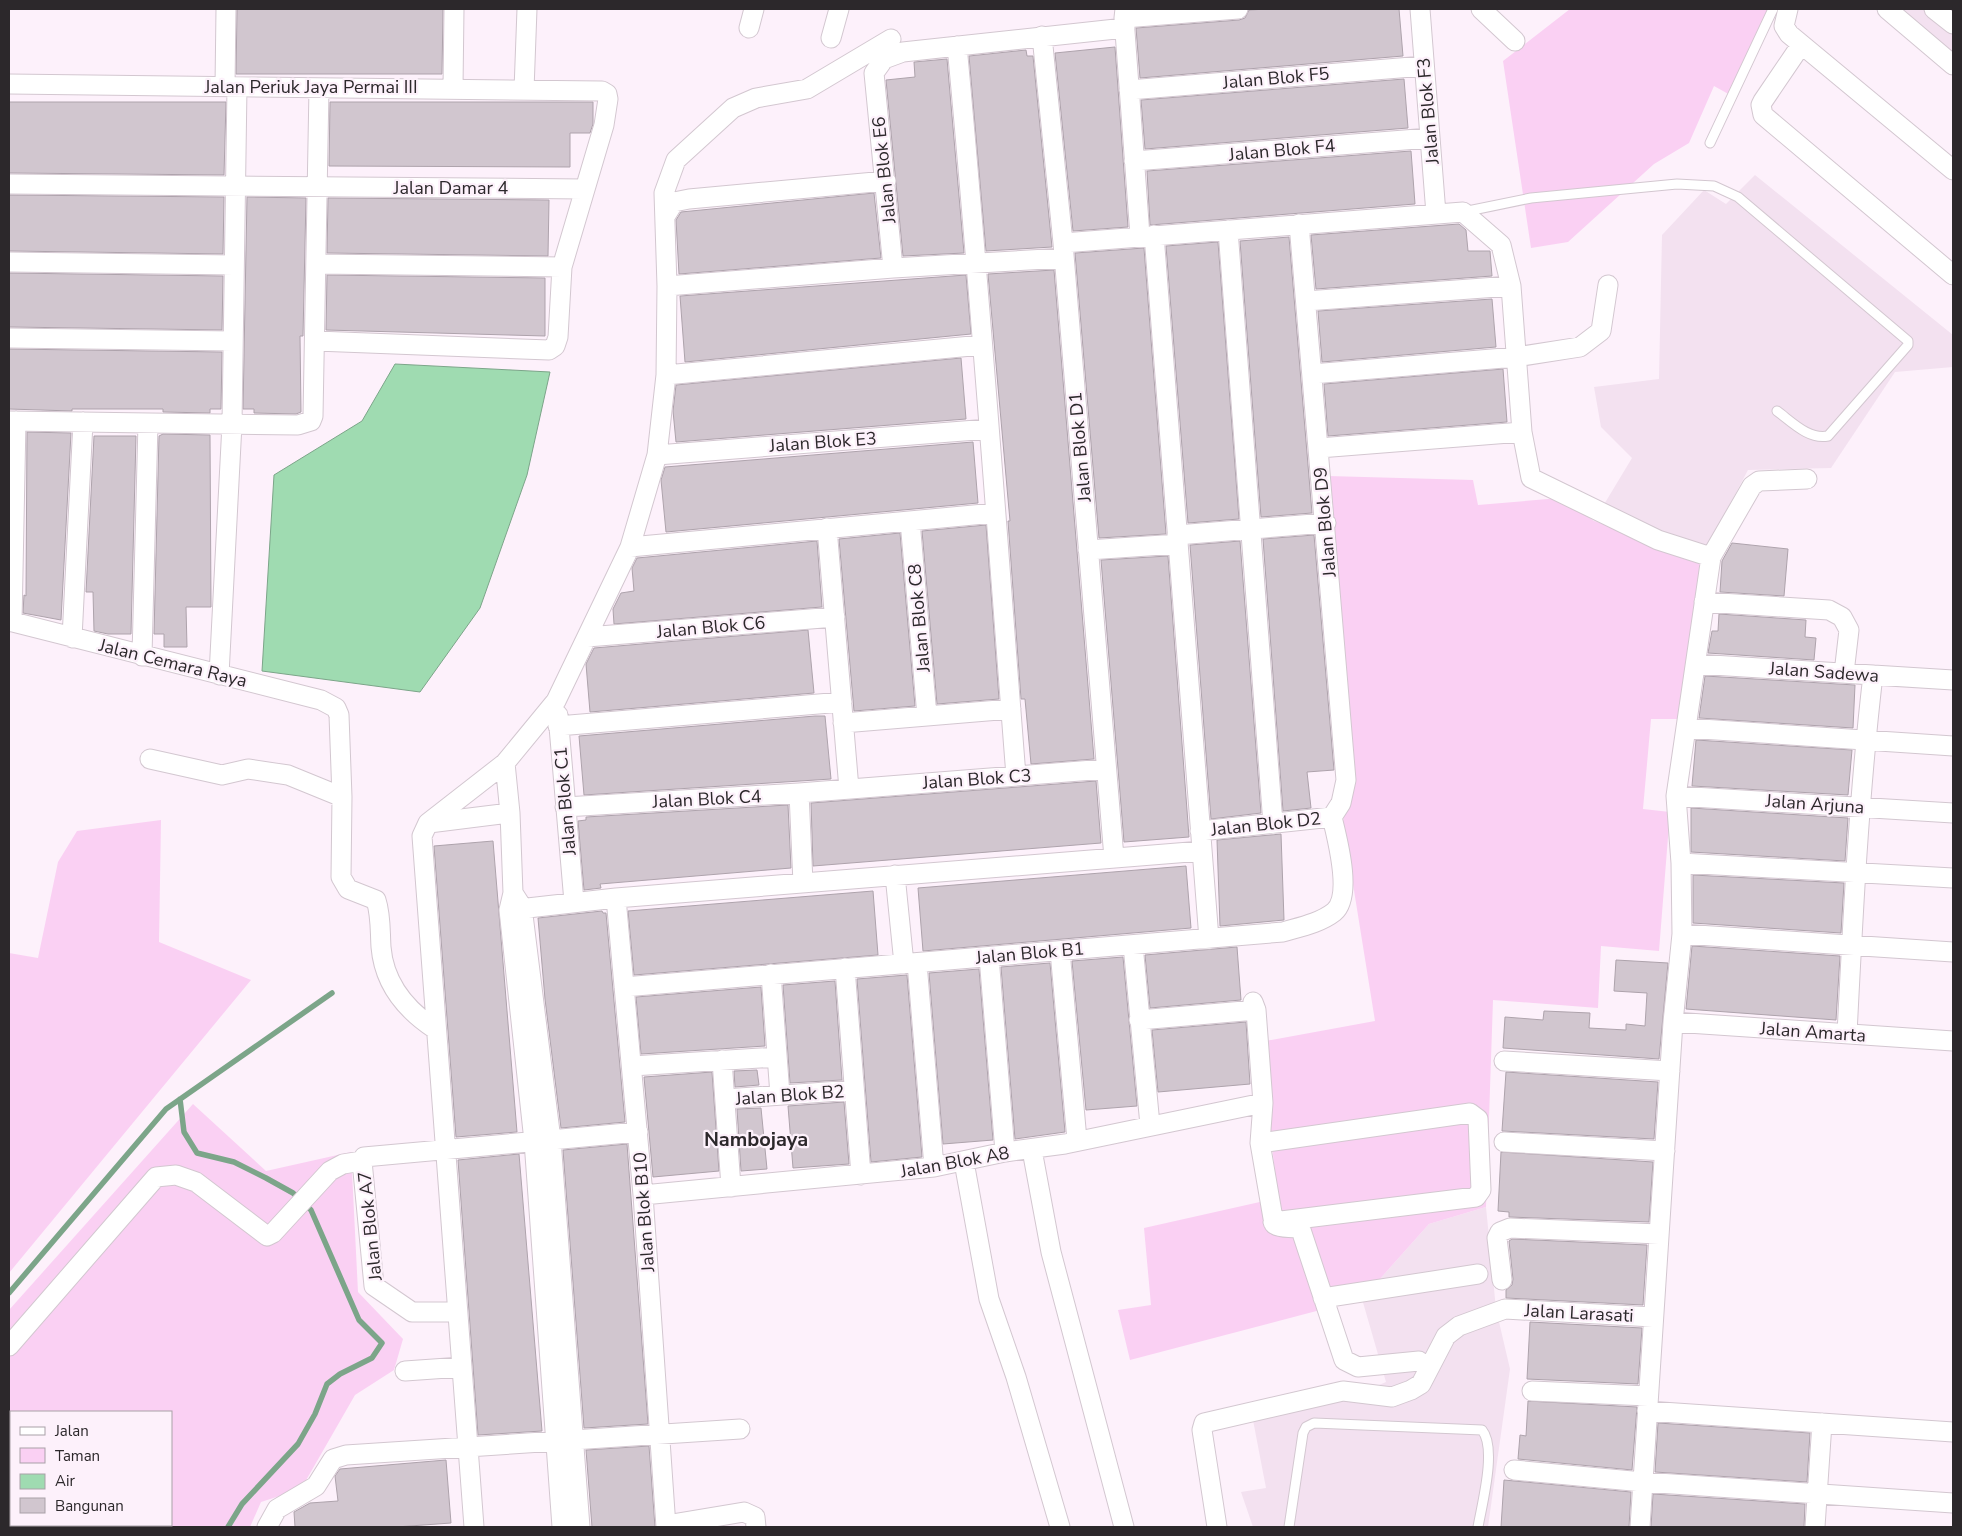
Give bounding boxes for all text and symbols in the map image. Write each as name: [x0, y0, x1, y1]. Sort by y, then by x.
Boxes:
street label: Jalan Blok F3: [1411, 57, 1445, 166]
street label: Jalan Blok F5: [1221, 61, 1330, 95]
street label: Jalan Periuk Jaya Permai III: [203, 75, 418, 99]
street label: Jalan Blok E6: [866, 115, 902, 226]
street label: Jalan Blok F4: [1227, 133, 1336, 167]
street label: Jalan Damar 4: [393, 176, 509, 200]
street label: Jalan Blok D1: [1063, 391, 1097, 504]
street label: Jalan Blok E3: [768, 426, 877, 458]
street label: Jalan Blok D9: [1308, 466, 1342, 579]
street label: Jalan Blok C8: [902, 563, 936, 674]
street label: Jalan Blok C6: [655, 610, 766, 644]
street label: Jalan Cemara Raya: [96, 633, 250, 693]
street label: Jalan Sadewa: [1767, 656, 1880, 688]
street label: Jalan Blok C1: [548, 746, 582, 857]
street label: Jalan Blok C3: [921, 763, 1032, 795]
street label: Jalan Blok C4: [651, 784, 762, 814]
street label: Jalan Arjuna: [1764, 789, 1865, 819]
street label: Jalan Blok D2: [1209, 806, 1322, 842]
street label: Jalan Blok B1: [974, 936, 1085, 970]
street label: Jalan Amarta: [1758, 1016, 1867, 1048]
street label: Jalan Blok B2: [734, 1079, 845, 1111]
district label: Nambojaya: [704, 1126, 808, 1153]
street label: Jalan Blok A8: [898, 1141, 1011, 1184]
street label: Jalan Blok B10: [628, 1151, 660, 1274]
street label: Jalan Blok A7: [352, 1170, 388, 1283]
street label: Jalan Larasati: [1523, 1298, 1634, 1328]
legend: [10, 1411, 172, 1526]
text: Jalan: [54, 1421, 89, 1441]
text: Taman: [55, 1446, 100, 1466]
text: Air: [55, 1471, 75, 1491]
text: Bangunan: [55, 1496, 124, 1516]

